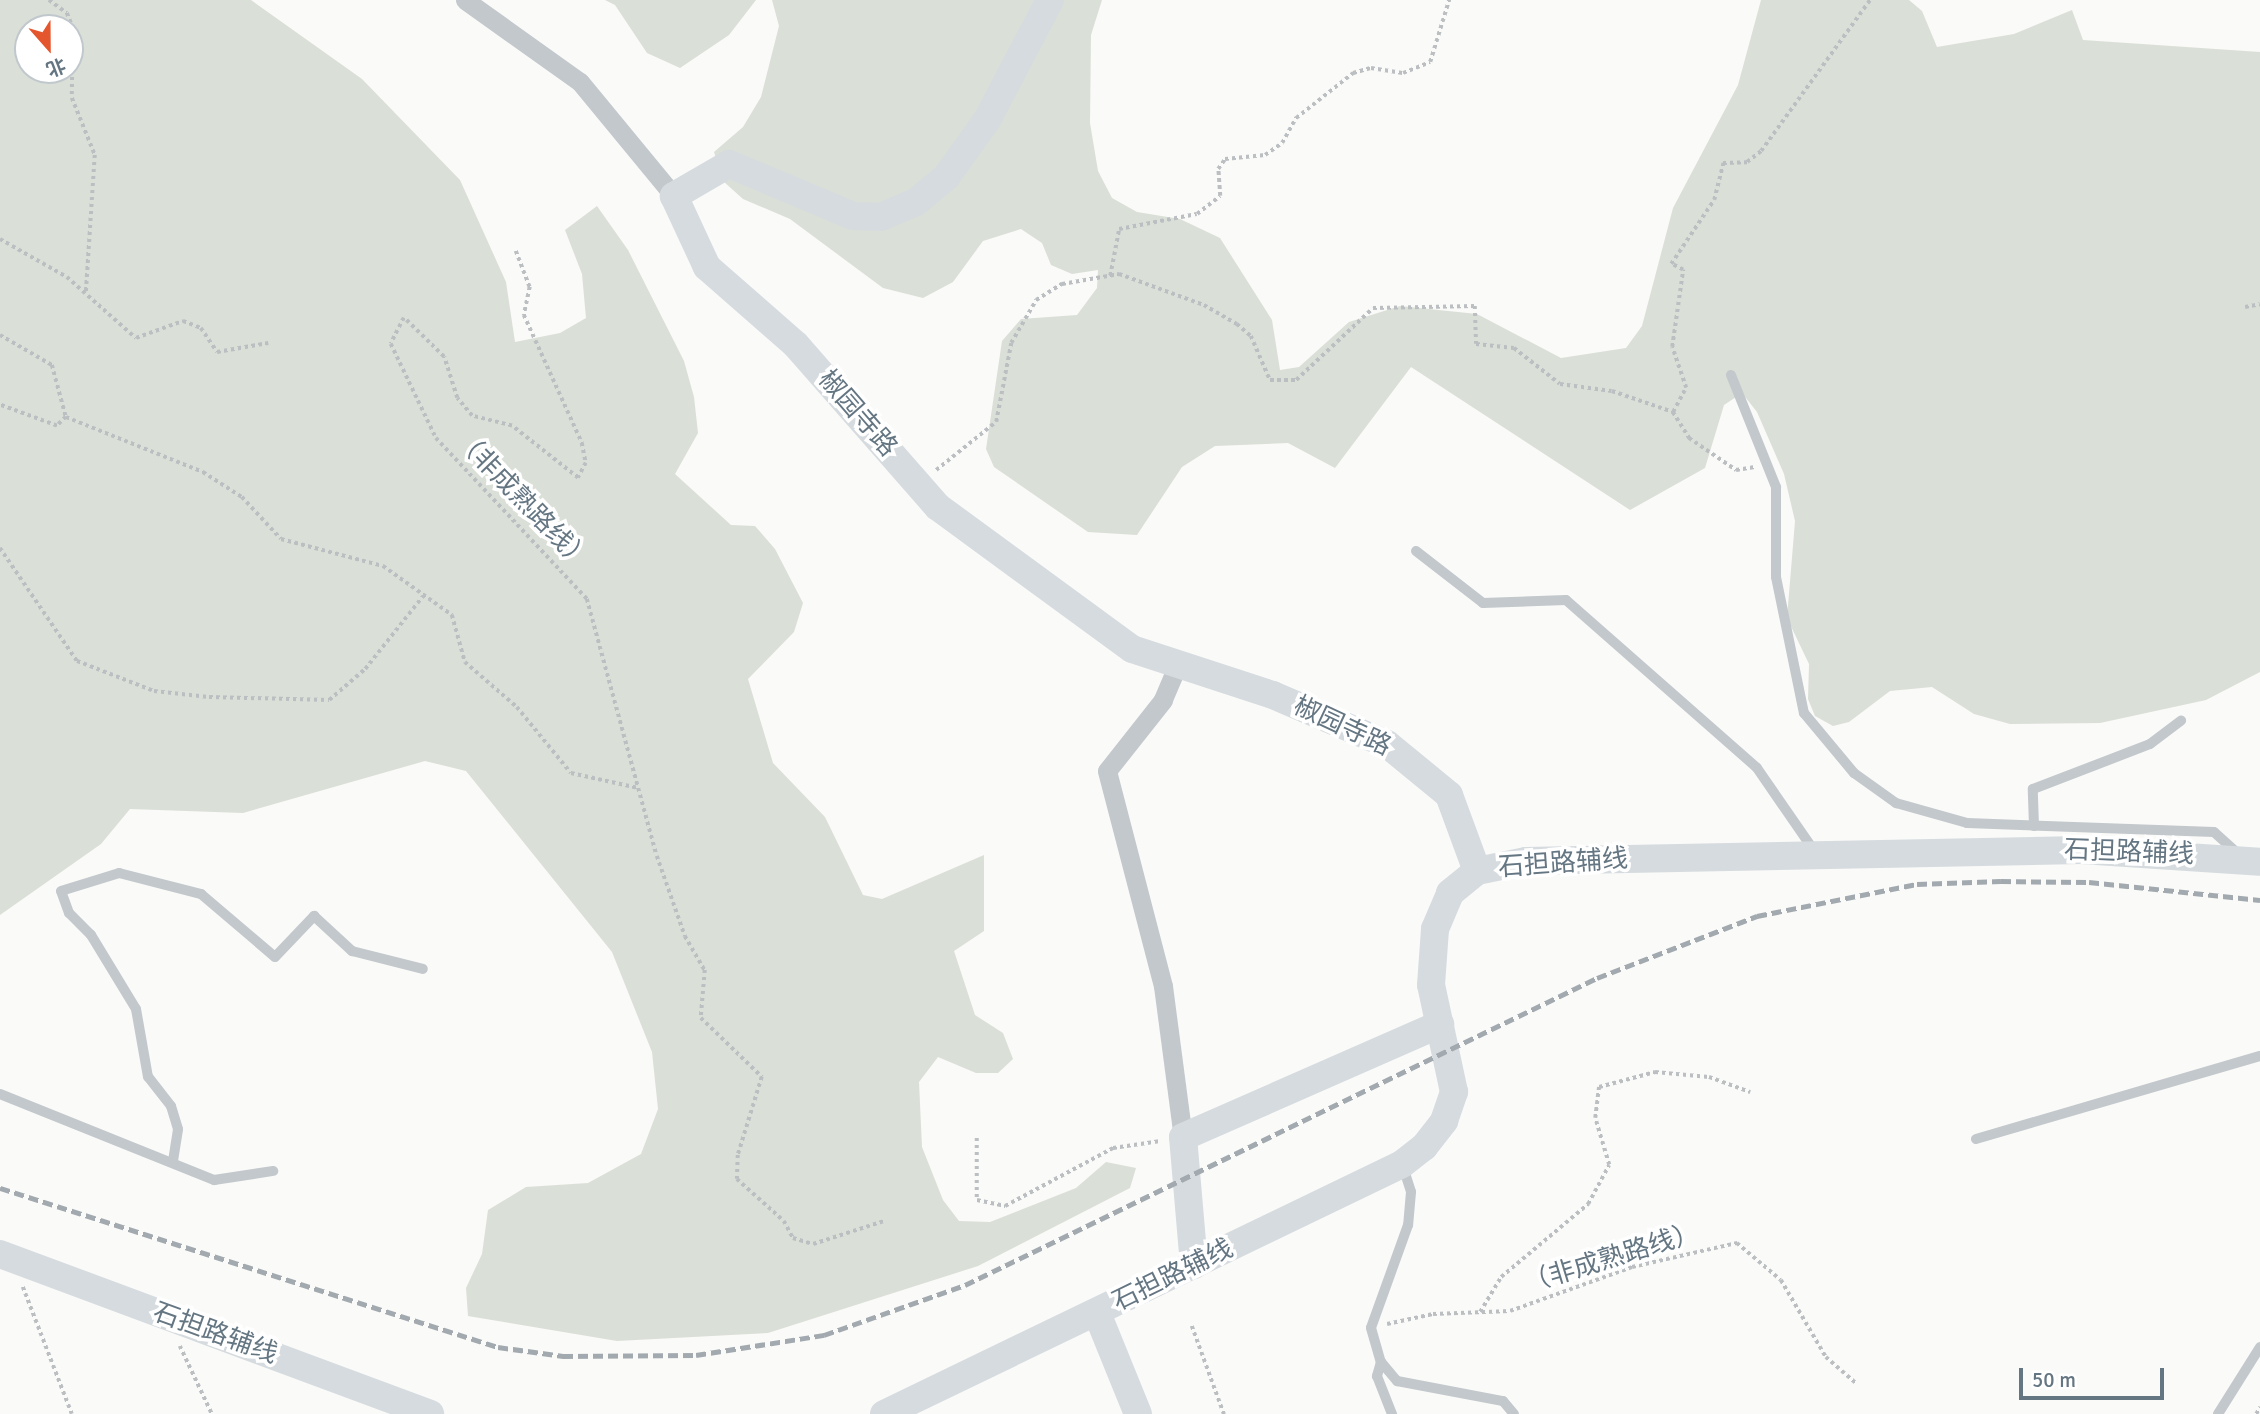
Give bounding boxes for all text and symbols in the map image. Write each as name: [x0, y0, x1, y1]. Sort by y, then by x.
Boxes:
north arrow: [14, 14, 84, 84]
text: 北: [43, 52, 69, 81]
street label: 椒园寺路: [811, 365, 903, 463]
street label: （非成熟路线）: [448, 425, 596, 577]
street label: 椒园寺路: [1288, 691, 1396, 763]
street label: 石担路辅线: [2063, 835, 2195, 871]
street label: 石担路辅线: [1497, 844, 1629, 884]
street label: （非成熟路线）: [1520, 1217, 1704, 1301]
street label: 石担路辅线: [1108, 1233, 1238, 1319]
street label: 石担路辅线: [149, 1297, 281, 1371]
scale bar: [2022, 1354, 2167, 1398]
text: 50 m: [2032, 1367, 2076, 1393]

